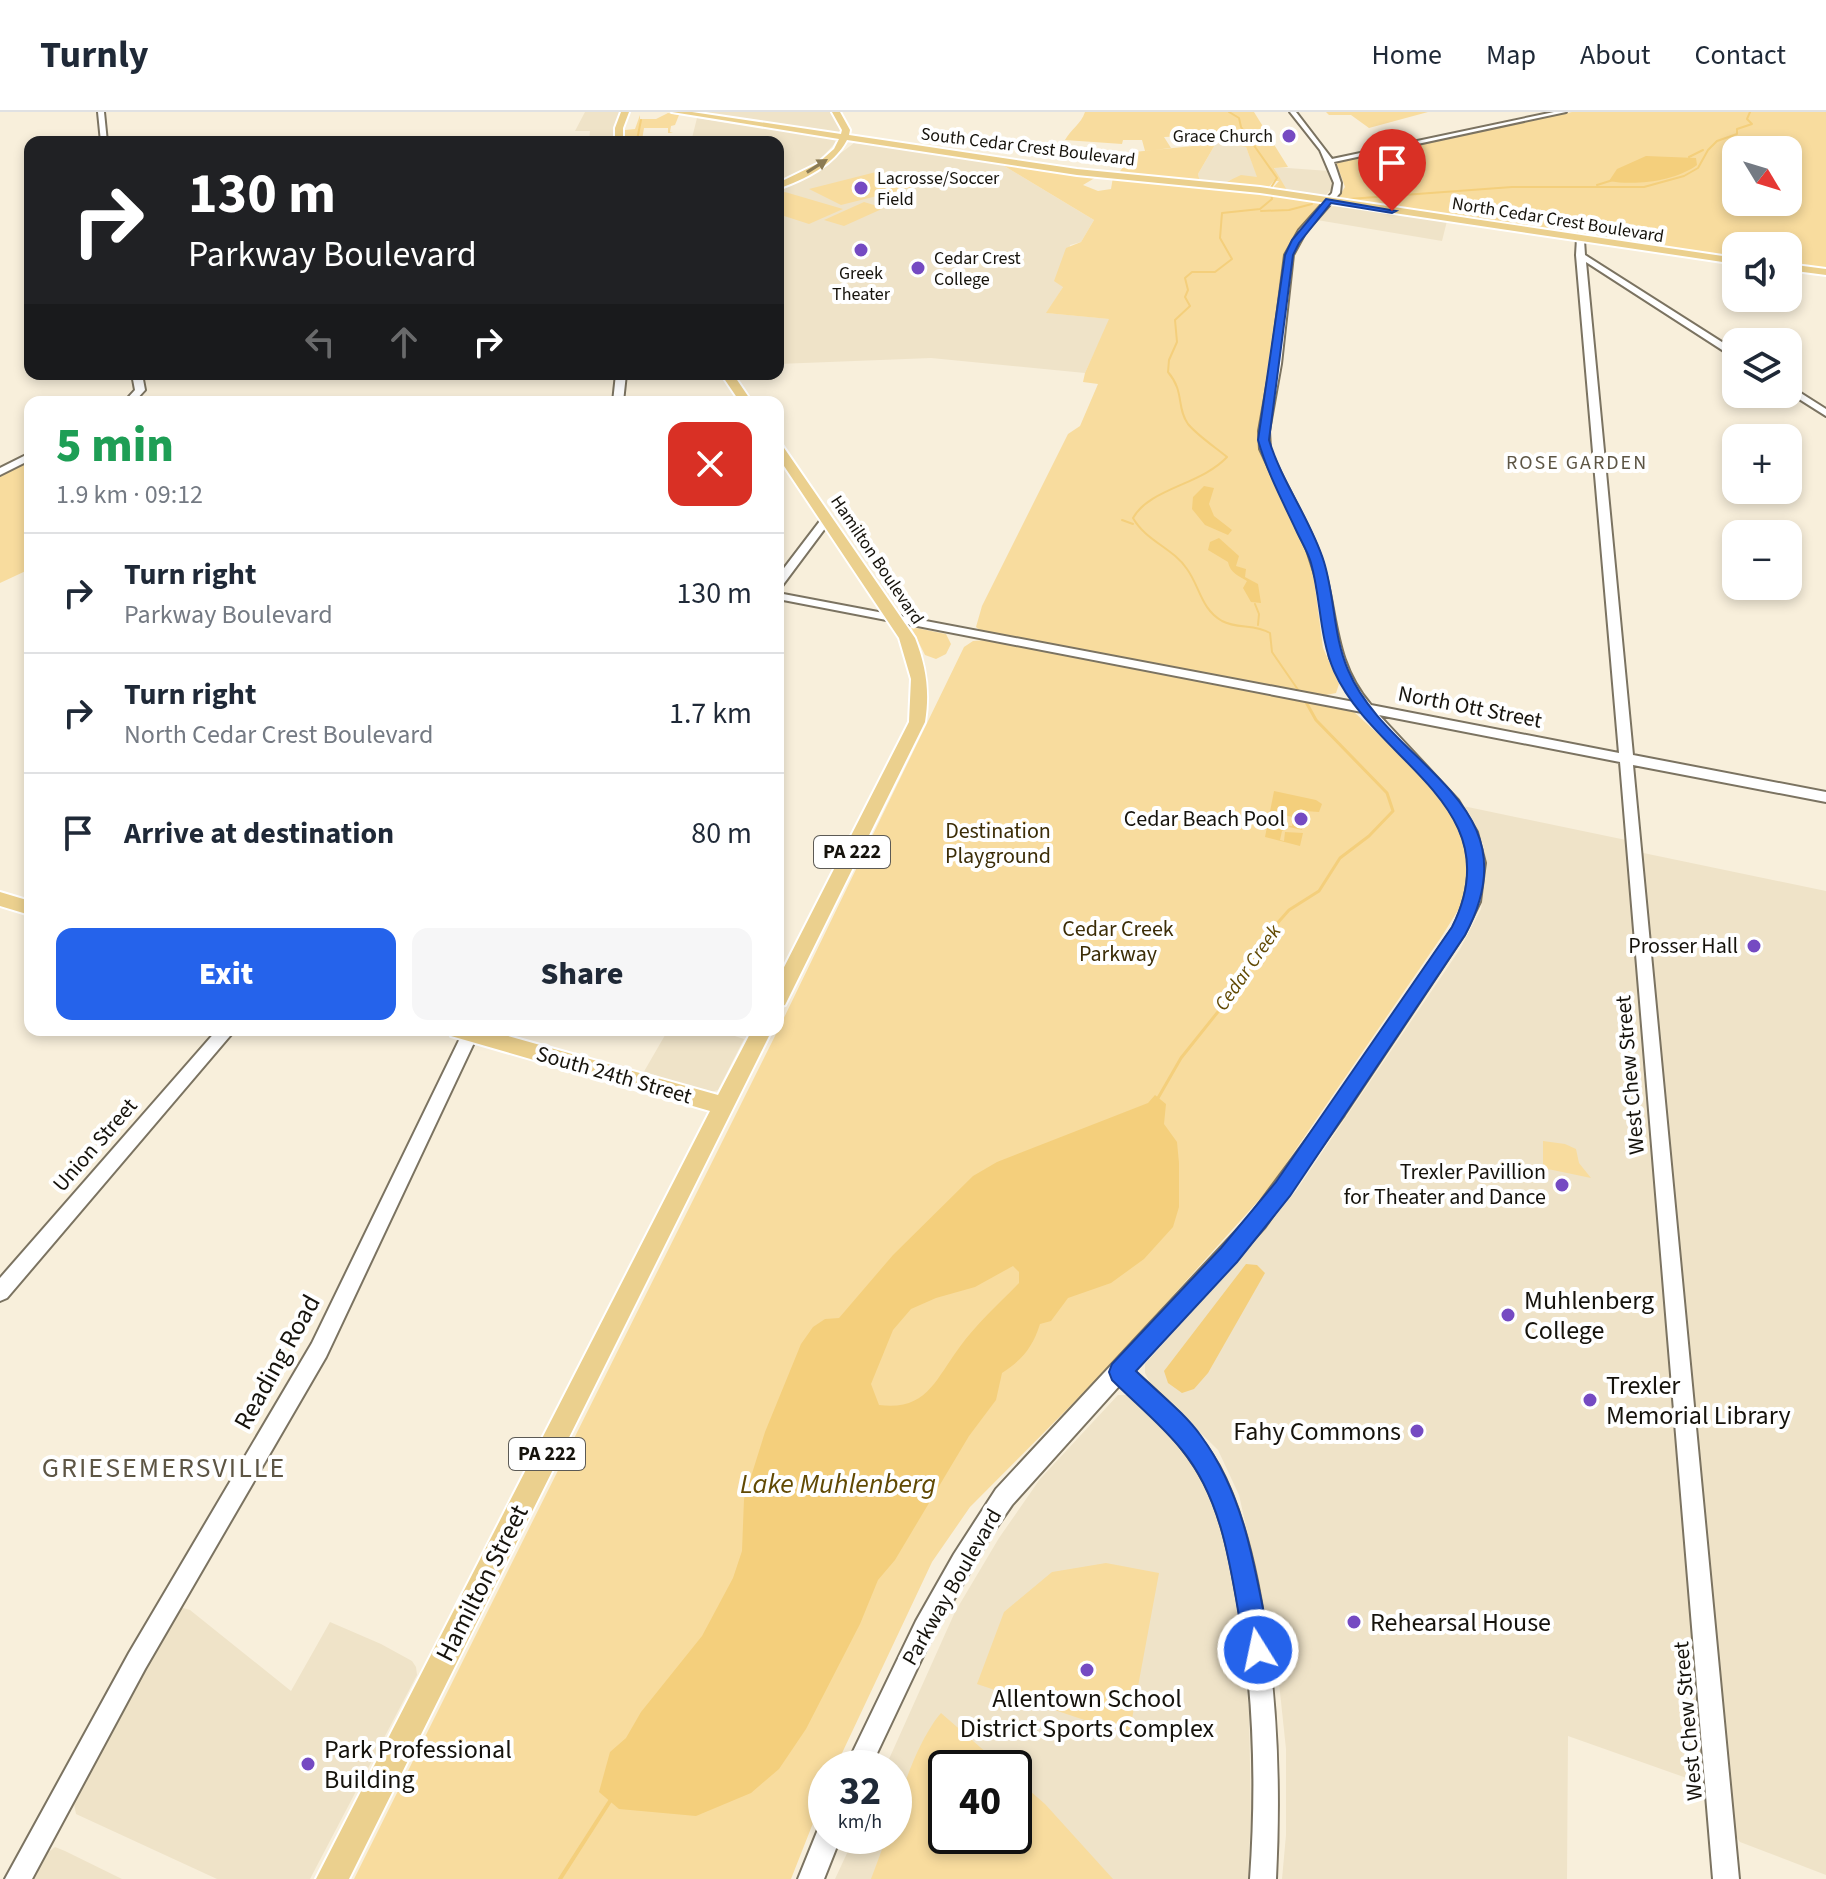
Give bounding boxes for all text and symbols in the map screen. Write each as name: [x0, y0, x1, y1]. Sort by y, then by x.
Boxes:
text: Turnly: [40, 28, 149, 82]
text: Home: [1371, 35, 1442, 75]
text: Map: [1486, 35, 1536, 75]
text: About: [1580, 35, 1651, 75]
text: Contact: [1695, 35, 1786, 75]
street label: South Cedar Crest Boulevard: [919, 121, 1137, 173]
place label: Grace Church: [1173, 124, 1273, 149]
marker: Grace Church: [1280, 127, 1298, 145]
pin: [1358, 129, 1426, 211]
north arrow: [1722, 136, 1802, 216]
map controls: [1722, 136, 1802, 600]
icon: arrive: [1370, 141, 1414, 185]
text: 130 m: [188, 155, 336, 234]
one-way arrow: [806, 160, 828, 174]
place label: Lacrosse/Soccer Field: [877, 166, 1000, 212]
icon: right: [56, 168, 160, 272]
marker: Lacrosse/Soccer Field: [852, 179, 870, 197]
street label: North Cedar Crest Boulevard: [1450, 191, 1666, 249]
text: Parkway Boulevard: [188, 229, 477, 280]
button: sound: [1722, 232, 1802, 312]
marker: Greek Theater: [852, 241, 870, 259]
place label: Cedar Crest College: [934, 246, 1021, 292]
marker: Cedar Crest College: [909, 259, 927, 277]
place label: Greek Theater: [832, 261, 891, 307]
icon: left: [298, 320, 342, 364]
icon: ahead: [382, 320, 426, 364]
icon: right: [466, 320, 510, 364]
button: layers: [1722, 328, 1802, 408]
text: 5 min: [56, 412, 174, 480]
button: close: [668, 422, 752, 506]
button: +: [1722, 424, 1802, 504]
district label: ROSE GARDEN: [1506, 449, 1648, 477]
text: 1.9 km · 09:12: [56, 476, 203, 513]
street label: Hamilton Boulevard: [824, 491, 930, 629]
button: −: [1722, 520, 1802, 600]
text: Turn right: [124, 553, 256, 596]
icon: right: [56, 571, 100, 615]
text: 130 m: [676, 572, 752, 615]
text: Parkway Boulevard: [124, 596, 333, 633]
text: Turn right: [124, 673, 256, 716]
street label: North Ott Street: [1395, 677, 1545, 737]
icon: right: [56, 691, 100, 735]
text: 1.7 km: [669, 692, 752, 735]
text: North Cedar Crest Boulevard: [124, 716, 434, 753]
place label: Cedar Beach Pool: [1124, 803, 1285, 835]
marker: Cedar Beach Pool: [1292, 810, 1310, 828]
icon: arrive: [56, 811, 100, 855]
text: Arrive at destination: [124, 812, 394, 855]
text: 80 m: [691, 812, 752, 855]
park label: Destination Playground: [945, 815, 1051, 872]
road number: PA 222: [814, 836, 890, 868]
park label: Cedar Creek Parkway: [1062, 913, 1174, 970]
water label: Cedar Creek: [1208, 919, 1288, 1017]
button: Exit: [56, 928, 396, 1020]
button: Share: [412, 928, 752, 1020]
place label: Prosser Hall: [1628, 930, 1738, 962]
marker: Prosser Hall: [1745, 937, 1763, 955]
street label: West Chew Street: [1607, 993, 1653, 1156]
street label: South 24th Street: [533, 1038, 696, 1113]
street label: Union Street: [45, 1091, 145, 1199]
place label: Trexler Pavillion for Theater and Dance: [1344, 1156, 1546, 1213]
marker: Trexler Pavillion for Theater and Dance: [1553, 1176, 1571, 1194]
place label: Muhlenberg College: [1524, 1282, 1654, 1349]
street label: Reading Road: [225, 1288, 329, 1436]
marker: Muhlenberg College: [1499, 1306, 1517, 1324]
place label: Trexler Memorial Library: [1606, 1367, 1791, 1434]
marker: Trexler Memorial Library: [1581, 1391, 1599, 1409]
place label: Fahy Commons: [1233, 1413, 1401, 1450]
marker: Fahy Commons: [1408, 1422, 1426, 1440]
road number: PA 222: [509, 1438, 585, 1470]
district label: GRIESEMERSVILLE: [42, 1448, 286, 1488]
water label: Lake Muhlenberg: [740, 1464, 936, 1504]
street label: Hamilton Street: [427, 1498, 538, 1668]
street label: Parkway Boulevard: [894, 1503, 1010, 1671]
place label: Rehearsal House: [1370, 1604, 1551, 1641]
position arrow: [1216, 1608, 1300, 1692]
marker: Rehearsal House: [1345, 1613, 1363, 1631]
street label: West Chew Street: [1665, 1639, 1711, 1802]
marker: Allentown School District Sports Complex: [1078, 1661, 1096, 1679]
place label: Allentown School District Sports Complex: [960, 1680, 1215, 1747]
place label: Park Professional Building: [324, 1731, 512, 1798]
speed limit sign: 40: [928, 1750, 1032, 1854]
marker: Park Professional Building: [299, 1755, 317, 1773]
text: 32: [839, 1763, 881, 1820]
text: km/h: [838, 1808, 882, 1836]

